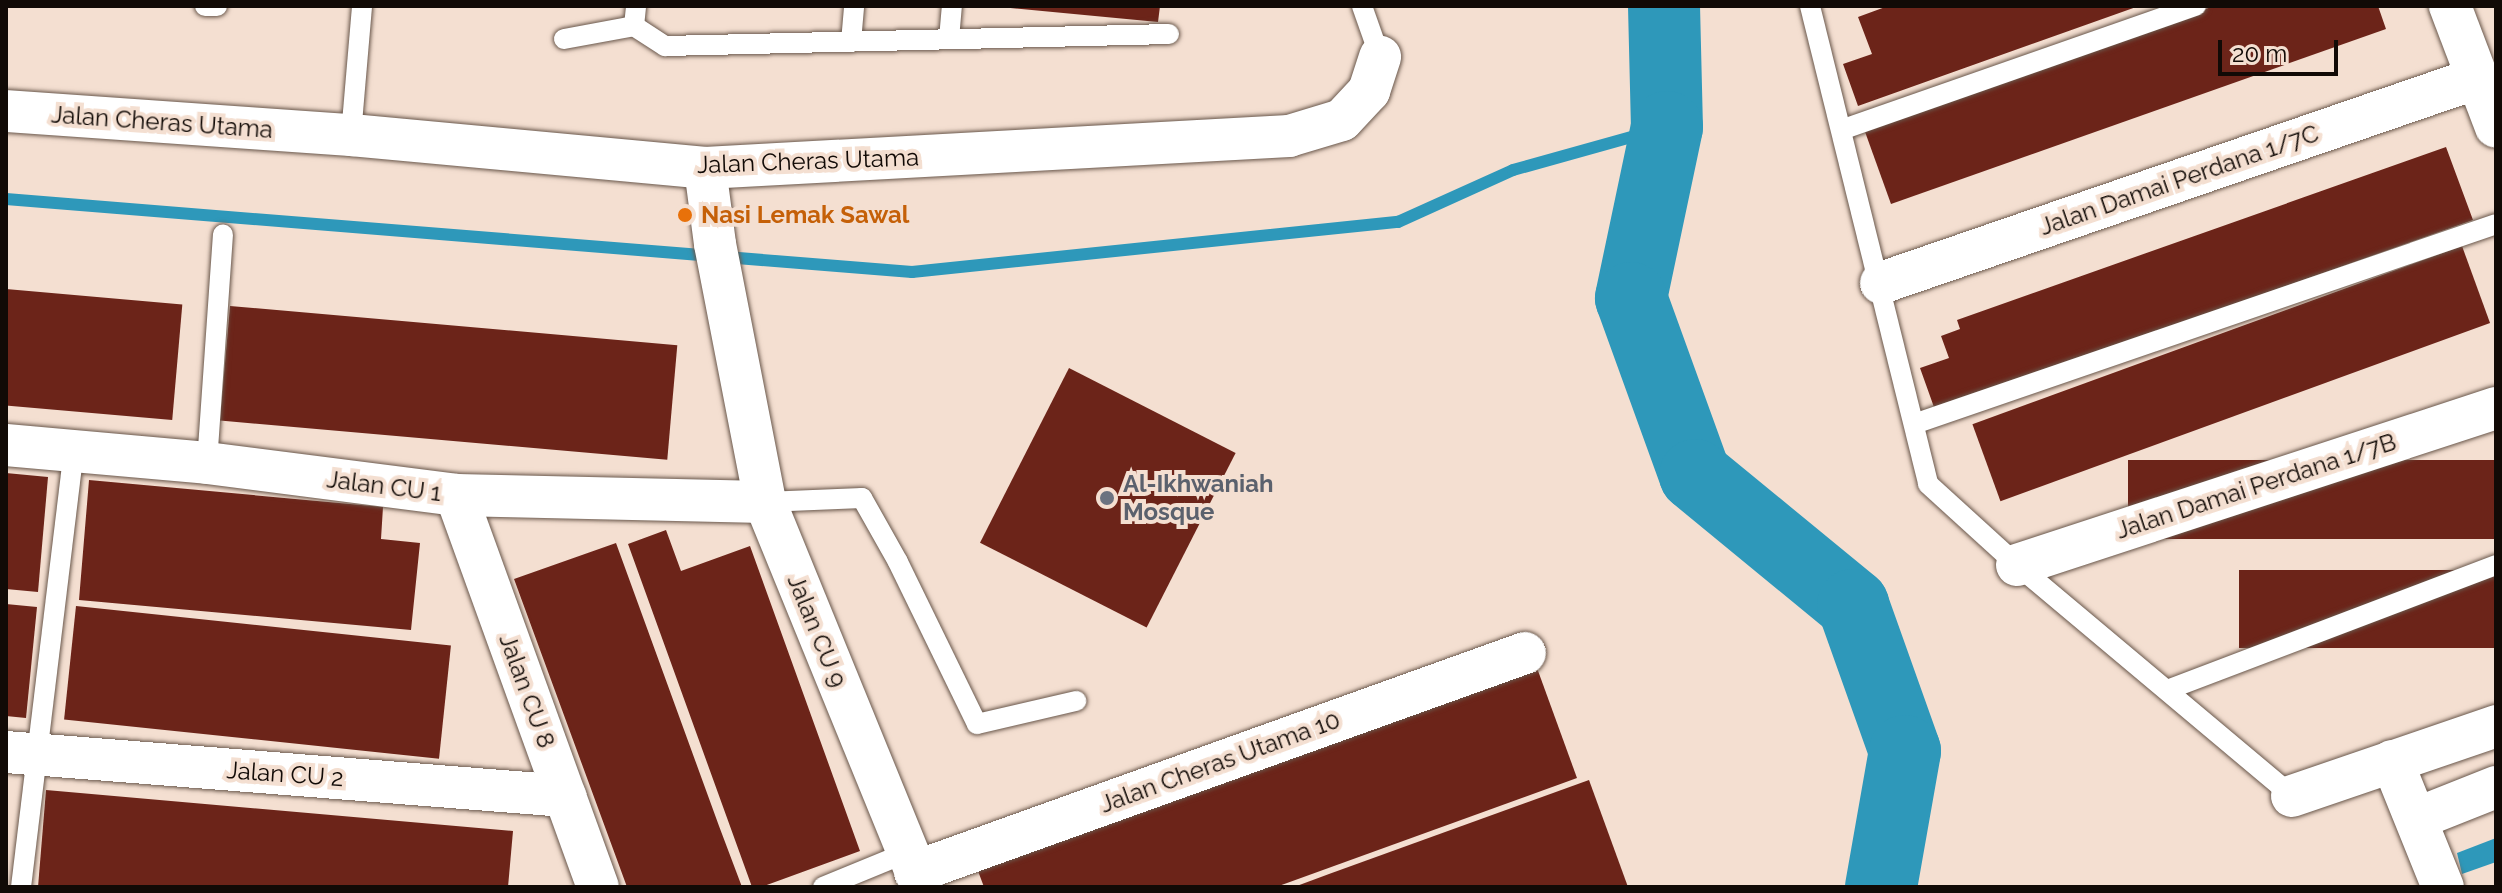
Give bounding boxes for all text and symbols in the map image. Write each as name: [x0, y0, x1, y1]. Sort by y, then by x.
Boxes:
scale bar: [2222, 24, 2342, 74]
text: 20 m: [2232, 39, 2287, 68]
street label: Jalan Cheras Utama: [50, 100, 274, 144]
street label: Jalan Damai Perdana 1/7C: [2036, 119, 2322, 241]
street label: Jalan Cheras Utama: [696, 143, 920, 179]
place label: Nasi Lemak Sawal: [701, 201, 909, 229]
marker: Nasi Lemak Sawal: [676, 206, 694, 224]
street label: Jalan Damai Perdana 1/7B: [2112, 427, 2400, 545]
street label: Jalan CU 1: [325, 465, 443, 507]
place label: Al-Ikhwaniah Mosque: [1123, 470, 1273, 526]
marker: Al-Ikhwaniah Mosque: [1098, 489, 1116, 507]
street label: Jalan CU 9: [781, 570, 853, 692]
street label: Jalan CU 8: [493, 630, 561, 752]
street label: Jalan Cheras Utama 10: [1096, 705, 1344, 819]
street label: Jalan CU 2: [225, 756, 345, 792]

